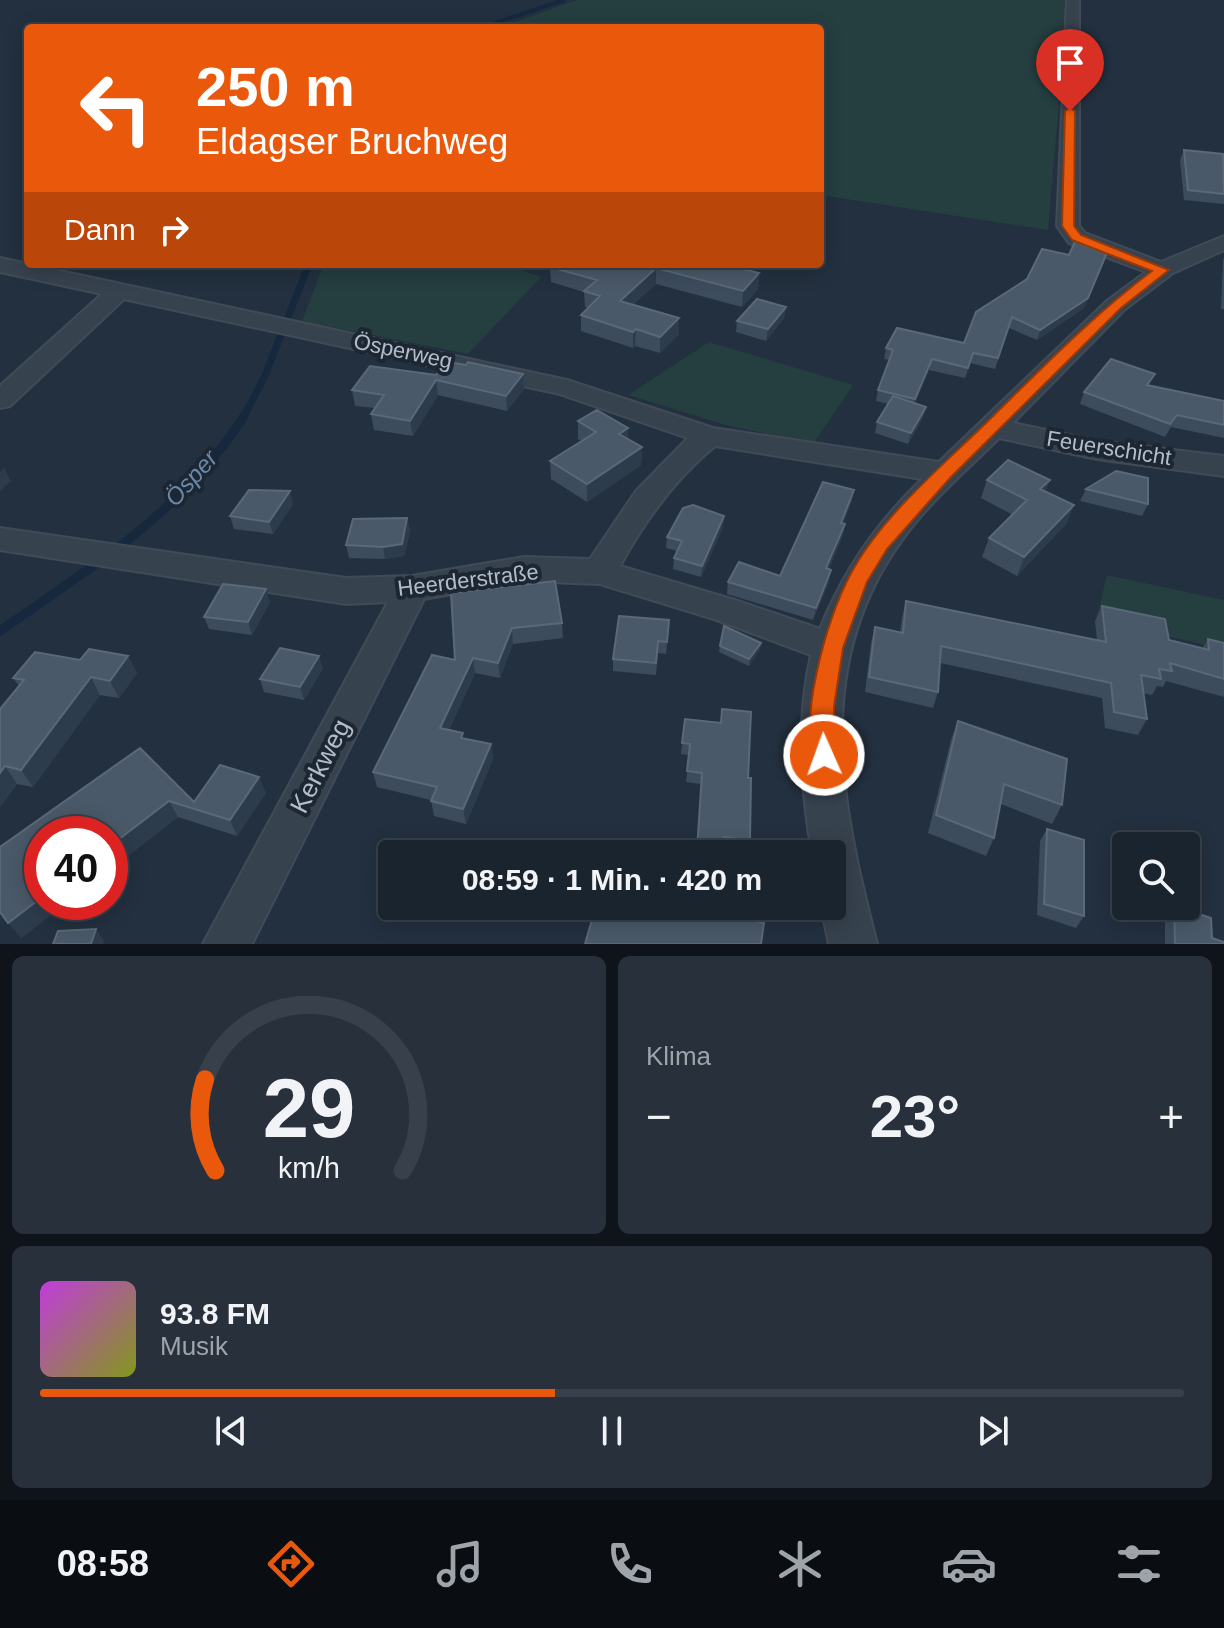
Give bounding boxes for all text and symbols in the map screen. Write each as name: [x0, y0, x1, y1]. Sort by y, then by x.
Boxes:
pin: [1036, 29, 1104, 111]
icon: arrive: [1048, 41, 1092, 85]
text: 250 m: [196, 55, 355, 118]
icon: left: [64, 56, 168, 160]
text: Eldagser Bruchweg: [196, 121, 508, 162]
icon: right: [152, 208, 196, 252]
text: Dann: [64, 213, 136, 246]
street label: Ösperweg: [351, 328, 455, 374]
street label: Feuerschicht: [1045, 426, 1173, 470]
water label: Ösper: [159, 444, 224, 511]
street label: Heerderstraße: [396, 559, 540, 601]
position arrow: [782, 713, 866, 797]
street label: Kerkweg: [284, 714, 356, 818]
speed limit sign: 40: [24, 816, 128, 920]
map controls: [1112, 832, 1200, 920]
button: search: [1112, 832, 1200, 920]
text: 08:59 · 1 Min. · 420 m: [462, 863, 762, 896]
text: Klima: [646, 1041, 711, 1071]
text: 29: [263, 1062, 355, 1155]
text: 23°: [870, 1083, 960, 1150]
text: −: [646, 1092, 672, 1141]
text: +: [1158, 1092, 1184, 1141]
text: km/h: [278, 1152, 340, 1184]
text: 93.8 FM: [160, 1297, 270, 1330]
text: Musik: [160, 1331, 228, 1361]
icon: previous: [209, 1409, 253, 1453]
icon: pause: [590, 1409, 634, 1453]
icon: next: [971, 1409, 1015, 1453]
icon: directions: [263, 1536, 319, 1592]
icon: music: [432, 1536, 488, 1592]
icon: phone: [602, 1536, 658, 1592]
icon: climate: [772, 1536, 828, 1592]
icon: car: [941, 1536, 997, 1592]
icon: filters: [1111, 1536, 1167, 1592]
text: 08:58: [57, 1543, 149, 1584]

